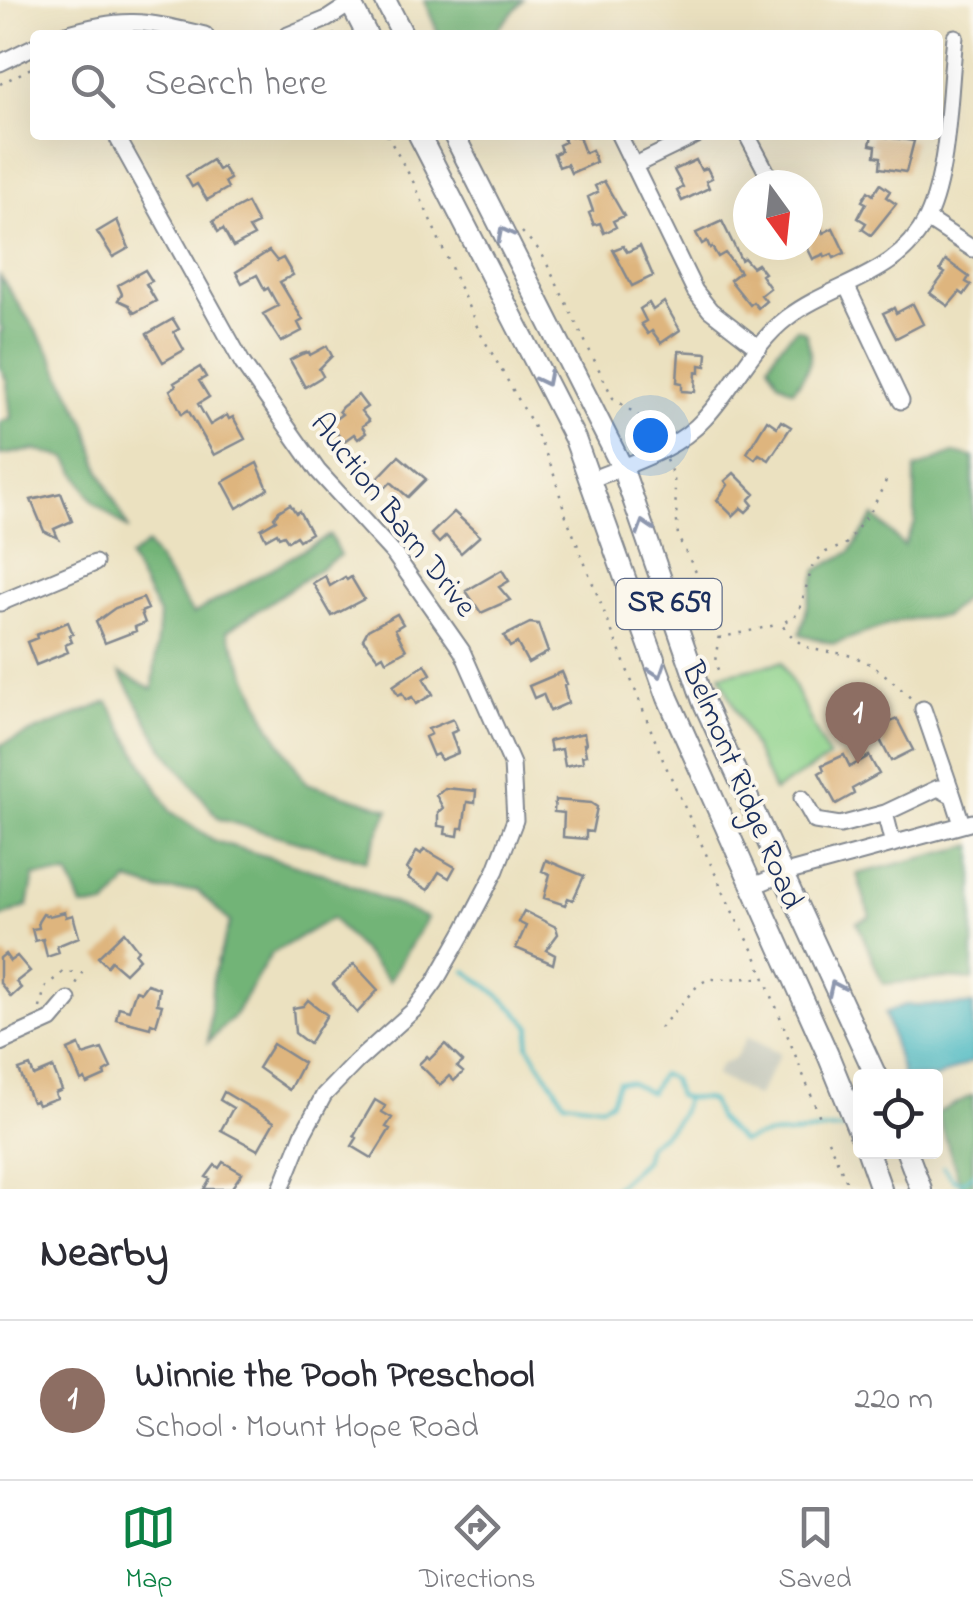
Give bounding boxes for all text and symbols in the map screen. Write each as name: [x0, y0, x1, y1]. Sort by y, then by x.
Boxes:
search box: [30, 30, 943, 140]
text: Search here: [145, 57, 327, 113]
icon: search: [65, 58, 120, 113]
north arrow: [733, 170, 823, 260]
one-way arrow: [497, 226, 517, 244]
one-way arrow: [533, 368, 552, 386]
street label: Auction Barn Drive: [297, 404, 487, 629]
your location: [625, 410, 676, 461]
one-way arrow: [636, 519, 656, 536]
road number: SR 659: [616, 579, 722, 629]
street label: Belmont Ridge Road: [667, 654, 814, 917]
one-way arrow: [646, 661, 667, 678]
pin: 1: [826, 682, 890, 764]
one-way arrow: [828, 980, 848, 998]
map controls: [853, 1069, 943, 1159]
button: locate: [853, 1069, 943, 1159]
text: Nearby: [40, 1224, 168, 1285]
text: Winnie the Pooh Preschool: [135, 1349, 535, 1405]
text: 1: [67, 1377, 78, 1424]
text: 220 m: [855, 1377, 933, 1424]
text: School · Mount Hope Road: [135, 1405, 479, 1452]
tab: Map: [121, 1500, 176, 1601]
tab: Directions: [419, 1500, 536, 1601]
tab: Saved: [779, 1500, 852, 1601]

